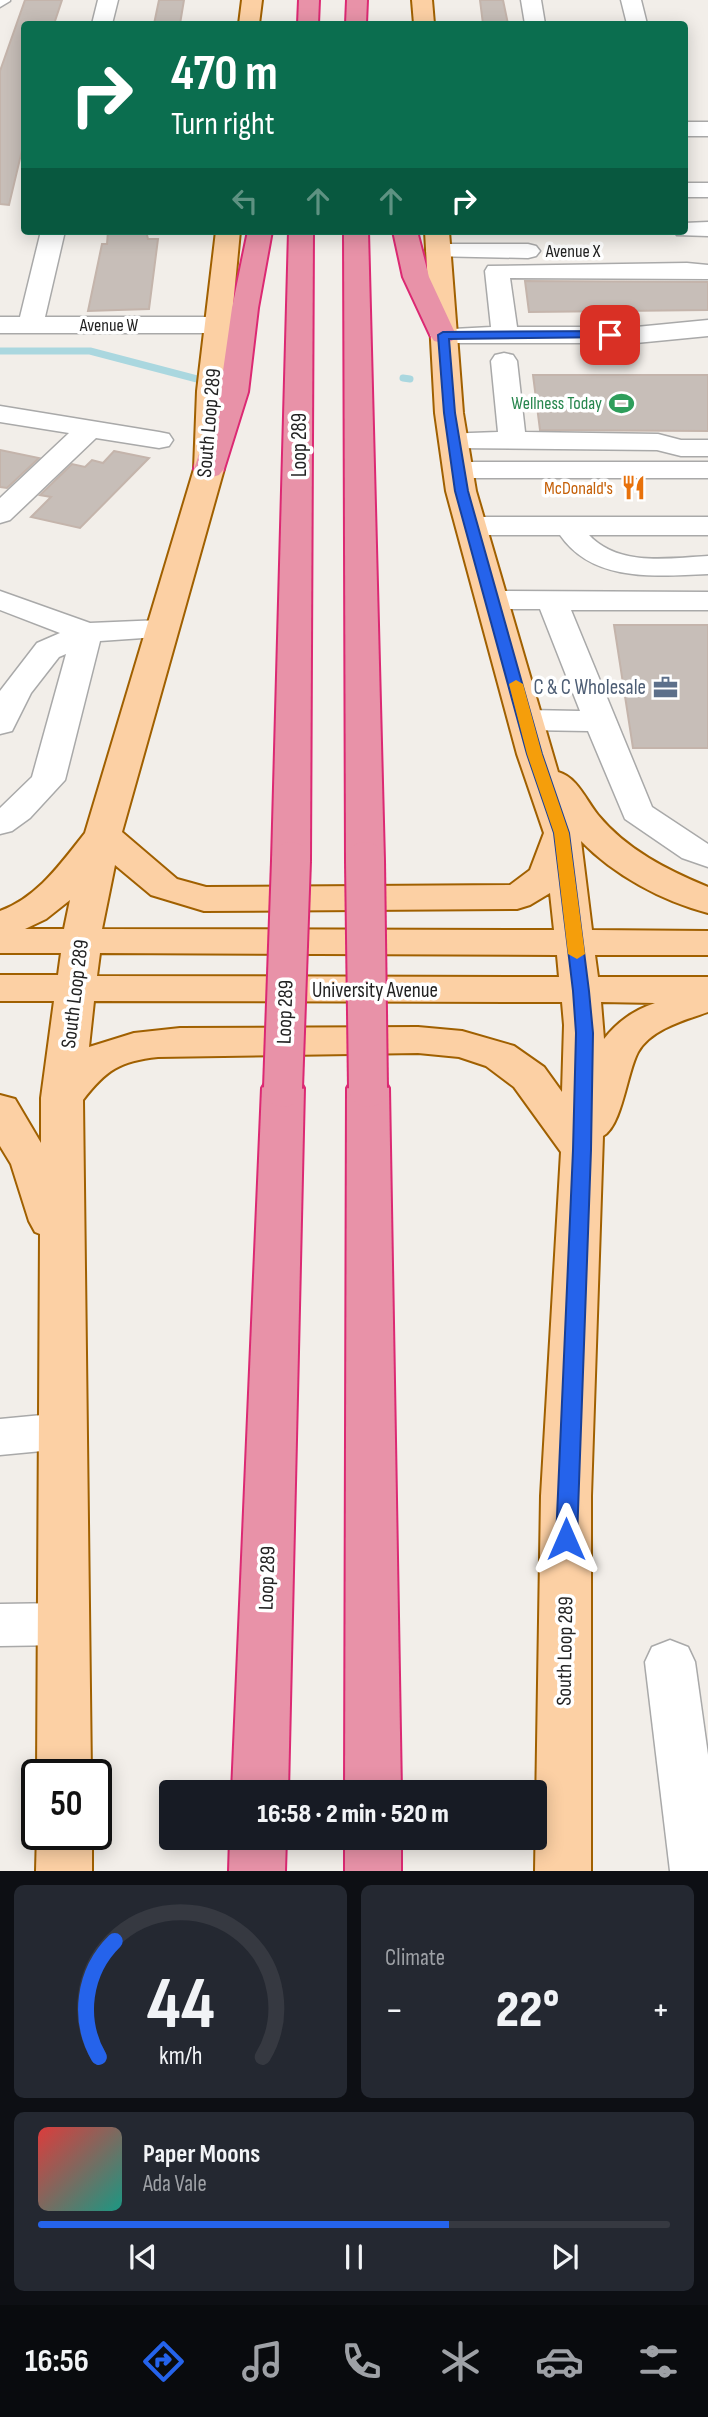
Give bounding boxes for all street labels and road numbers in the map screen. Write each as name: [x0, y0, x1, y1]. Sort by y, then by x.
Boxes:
street label: Avenue X: [545, 241, 601, 262]
street label: Avenue W: [79, 315, 139, 336]
street label: South Loop 289: [192, 367, 226, 479]
street label: Loop 289: [287, 413, 312, 477]
street label: South Loop 289: [56, 938, 94, 1050]
street label: University Avenue: [312, 978, 438, 1003]
street label: Loop 289: [271, 980, 299, 1044]
street label: Loop 289: [253, 1546, 281, 1610]
street label: South Loop 289: [552, 1596, 578, 1706]

